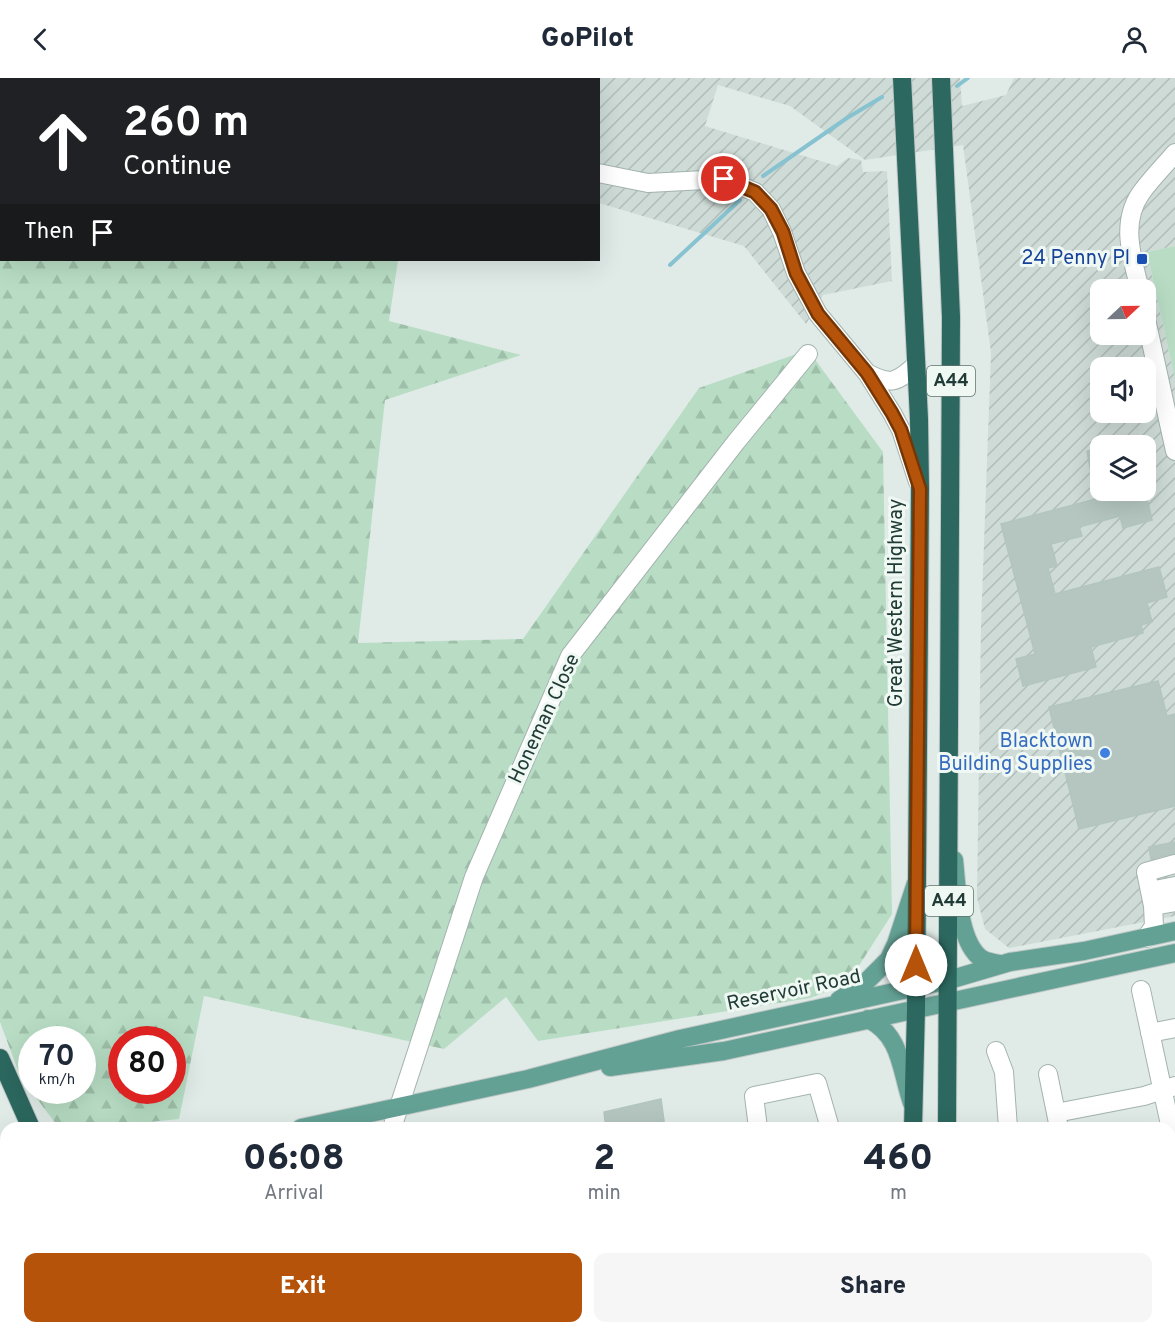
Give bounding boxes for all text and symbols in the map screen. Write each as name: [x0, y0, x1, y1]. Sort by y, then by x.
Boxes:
text: GoPilot: [541, 22, 634, 56]
icon: back: [24, 23, 57, 56]
icon: person: [1118, 23, 1151, 56]
text: 260 m: [123, 98, 249, 151]
icon: ahead: [24, 102, 102, 180]
text: Continue: [123, 150, 232, 184]
pin: [698, 153, 749, 204]
icon: arrive: [707, 162, 740, 195]
icon: arrive: [86, 216, 119, 249]
text: Then: [24, 219, 74, 246]
place label: 24 Penny Pl: [1021, 246, 1130, 272]
marker: 24 Penny Pl: [1135, 252, 1149, 266]
north arrow: [1090, 279, 1156, 345]
map controls: [1090, 279, 1156, 501]
button: sound: [1090, 357, 1156, 423]
road number: A44: [927, 366, 975, 396]
button: layers: [1090, 435, 1156, 501]
street label: Great Western Highway: [884, 499, 910, 707]
street label: Honeman Close: [504, 650, 586, 788]
place label: Blacktown Building Supplies: [938, 729, 1093, 778]
marker: Blacktown Building Supplies: [1098, 746, 1112, 760]
road number: A44: [925, 886, 973, 916]
position arrow: [884, 933, 948, 997]
street label: Reservoir Road: [724, 964, 864, 1018]
speed limit sign: 80: [108, 1026, 186, 1104]
text: 70: [39, 1039, 75, 1076]
text: km/h: [39, 1071, 75, 1090]
text: 06:08: [243, 1137, 345, 1183]
text: 2: [593, 1137, 615, 1183]
text: 460: [864, 1137, 933, 1183]
text: Arrival: [264, 1181, 324, 1207]
text: min: [587, 1181, 621, 1207]
text: m: [890, 1181, 907, 1207]
button: Exit: [24, 1253, 582, 1322]
button: Share: [594, 1253, 1152, 1322]

